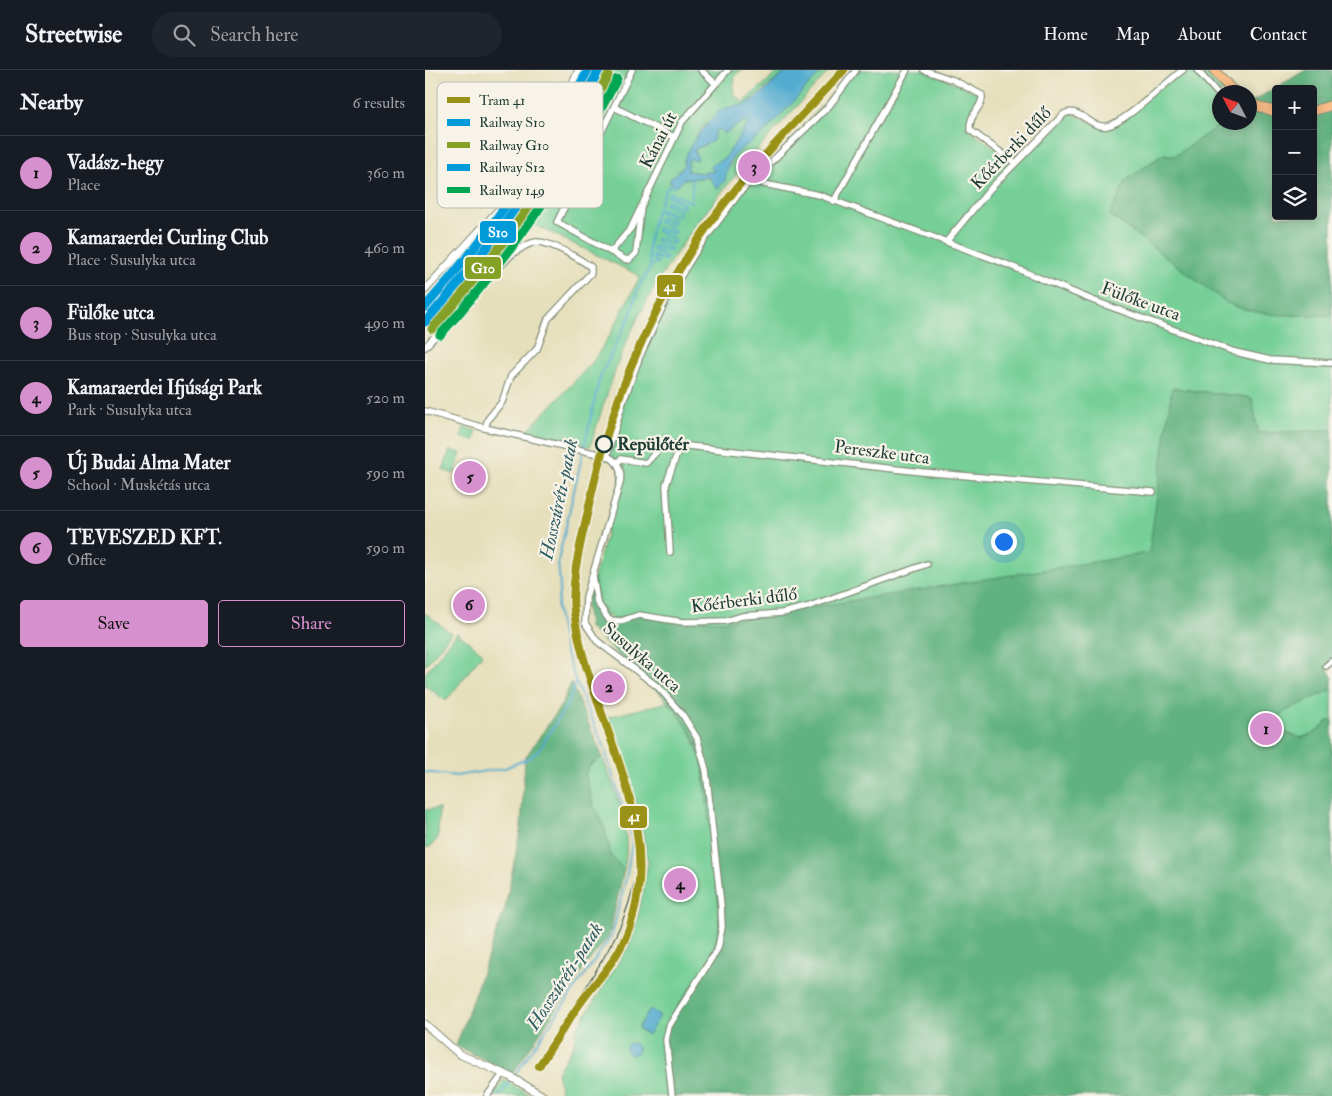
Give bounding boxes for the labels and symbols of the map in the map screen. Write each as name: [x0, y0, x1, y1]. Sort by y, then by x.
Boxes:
legend: [437, 82, 603, 208]
north arrow: [1212, 85, 1257, 130]
text: Tram 41: [479, 92, 525, 109]
street label: Kőérberki dűlő: [966, 102, 1057, 195]
street label: Kánai út: [635, 108, 682, 172]
text: Railway S10: [479, 114, 545, 132]
text: Railway G10: [479, 137, 549, 155]
pin: 3: [738, 148, 770, 186]
text: Railway S12: [479, 159, 545, 177]
text: Railway 149: [479, 182, 545, 200]
line badge: S10: [479, 220, 517, 244]
text: S10: [488, 224, 508, 241]
line badge: G10: [464, 256, 502, 280]
text: G10: [471, 260, 495, 277]
line badge: 41: [656, 274, 684, 298]
street label: Fülőke utca: [1098, 277, 1184, 327]
text: 41: [663, 278, 676, 295]
place label: Repülőtér: [617, 433, 689, 456]
marker: Repülőtér: [595, 435, 613, 453]
street label: Pereszke utca: [833, 435, 932, 470]
water label: Hosszúréti-patak: [534, 436, 584, 563]
pin: 5: [454, 458, 486, 496]
your location: [991, 529, 1017, 555]
street label: Kőérberki dűlő: [690, 583, 799, 618]
pin: 6: [453, 586, 485, 624]
street label: Susulyka utca: [598, 617, 686, 698]
pin: 2: [593, 668, 625, 706]
pin: 1: [1250, 710, 1282, 748]
line badge: 41: [619, 805, 648, 829]
text: 41: [627, 808, 640, 825]
pin: 4: [664, 865, 696, 903]
water label: Hosszúréti-patak: [521, 918, 609, 1036]

